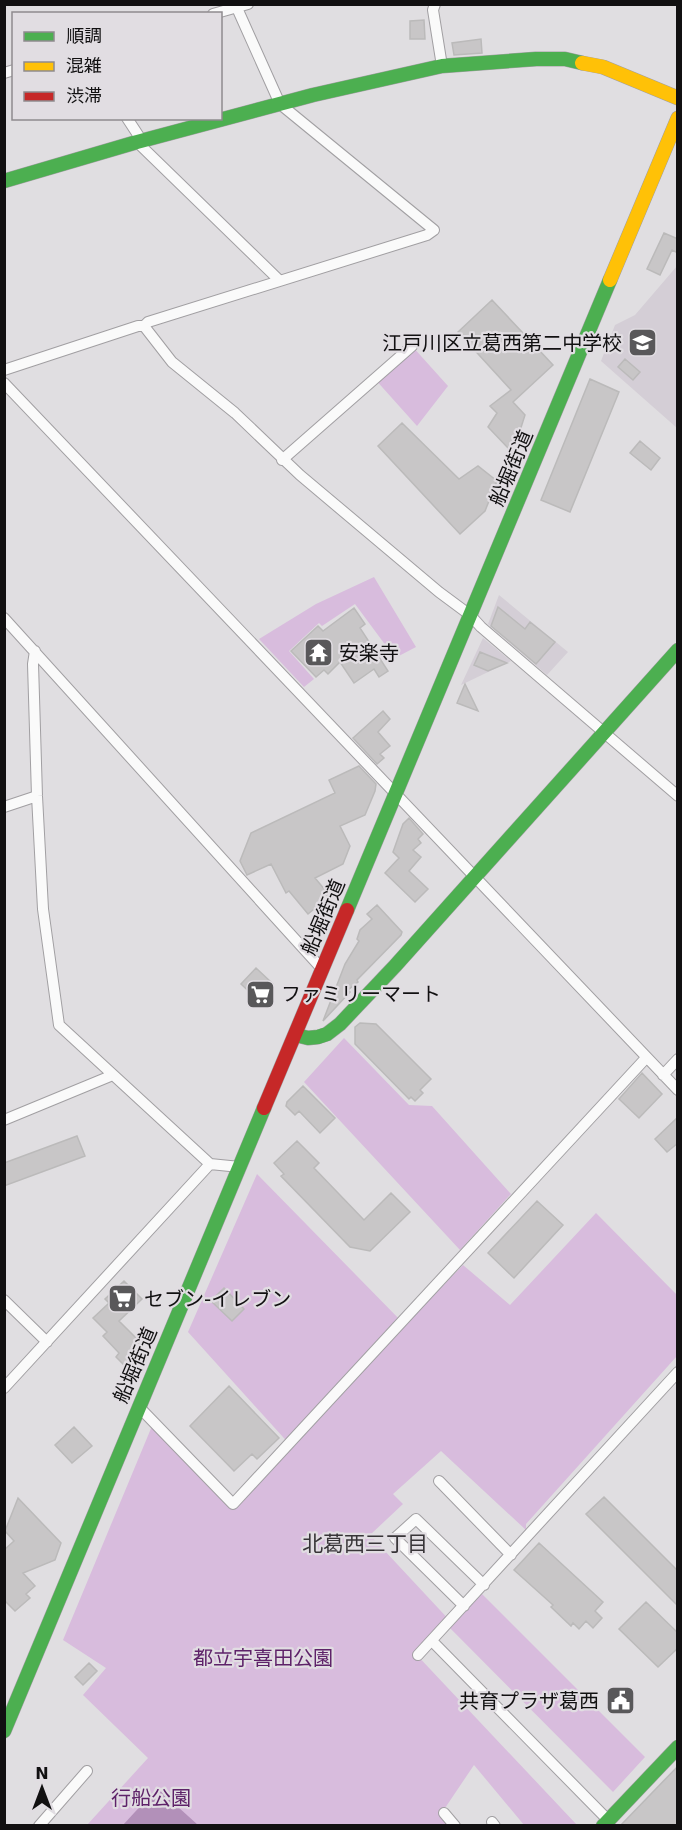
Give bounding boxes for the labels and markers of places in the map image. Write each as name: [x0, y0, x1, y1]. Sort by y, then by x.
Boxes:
school or university icon: 江戸川区立葛西第二中学校: [627, 327, 659, 359]
place label: 江戸川区立葛西第二中学校: [382, 331, 622, 355]
temple icon: 安楽寺: [302, 637, 334, 669]
place label: 安楽寺: [339, 641, 399, 665]
supermarket icon: ファミリーマート: [244, 978, 276, 1010]
place label: ファミリーマート: [281, 982, 441, 1006]
supermarket icon: セブン-イレブン: [107, 1283, 139, 1315]
place label: セブン-イレブン: [144, 1287, 291, 1311]
public building icon: 共育プラザ葛西: [604, 1685, 636, 1717]
place label: 共育プラザ葛西: [459, 1689, 599, 1713]

